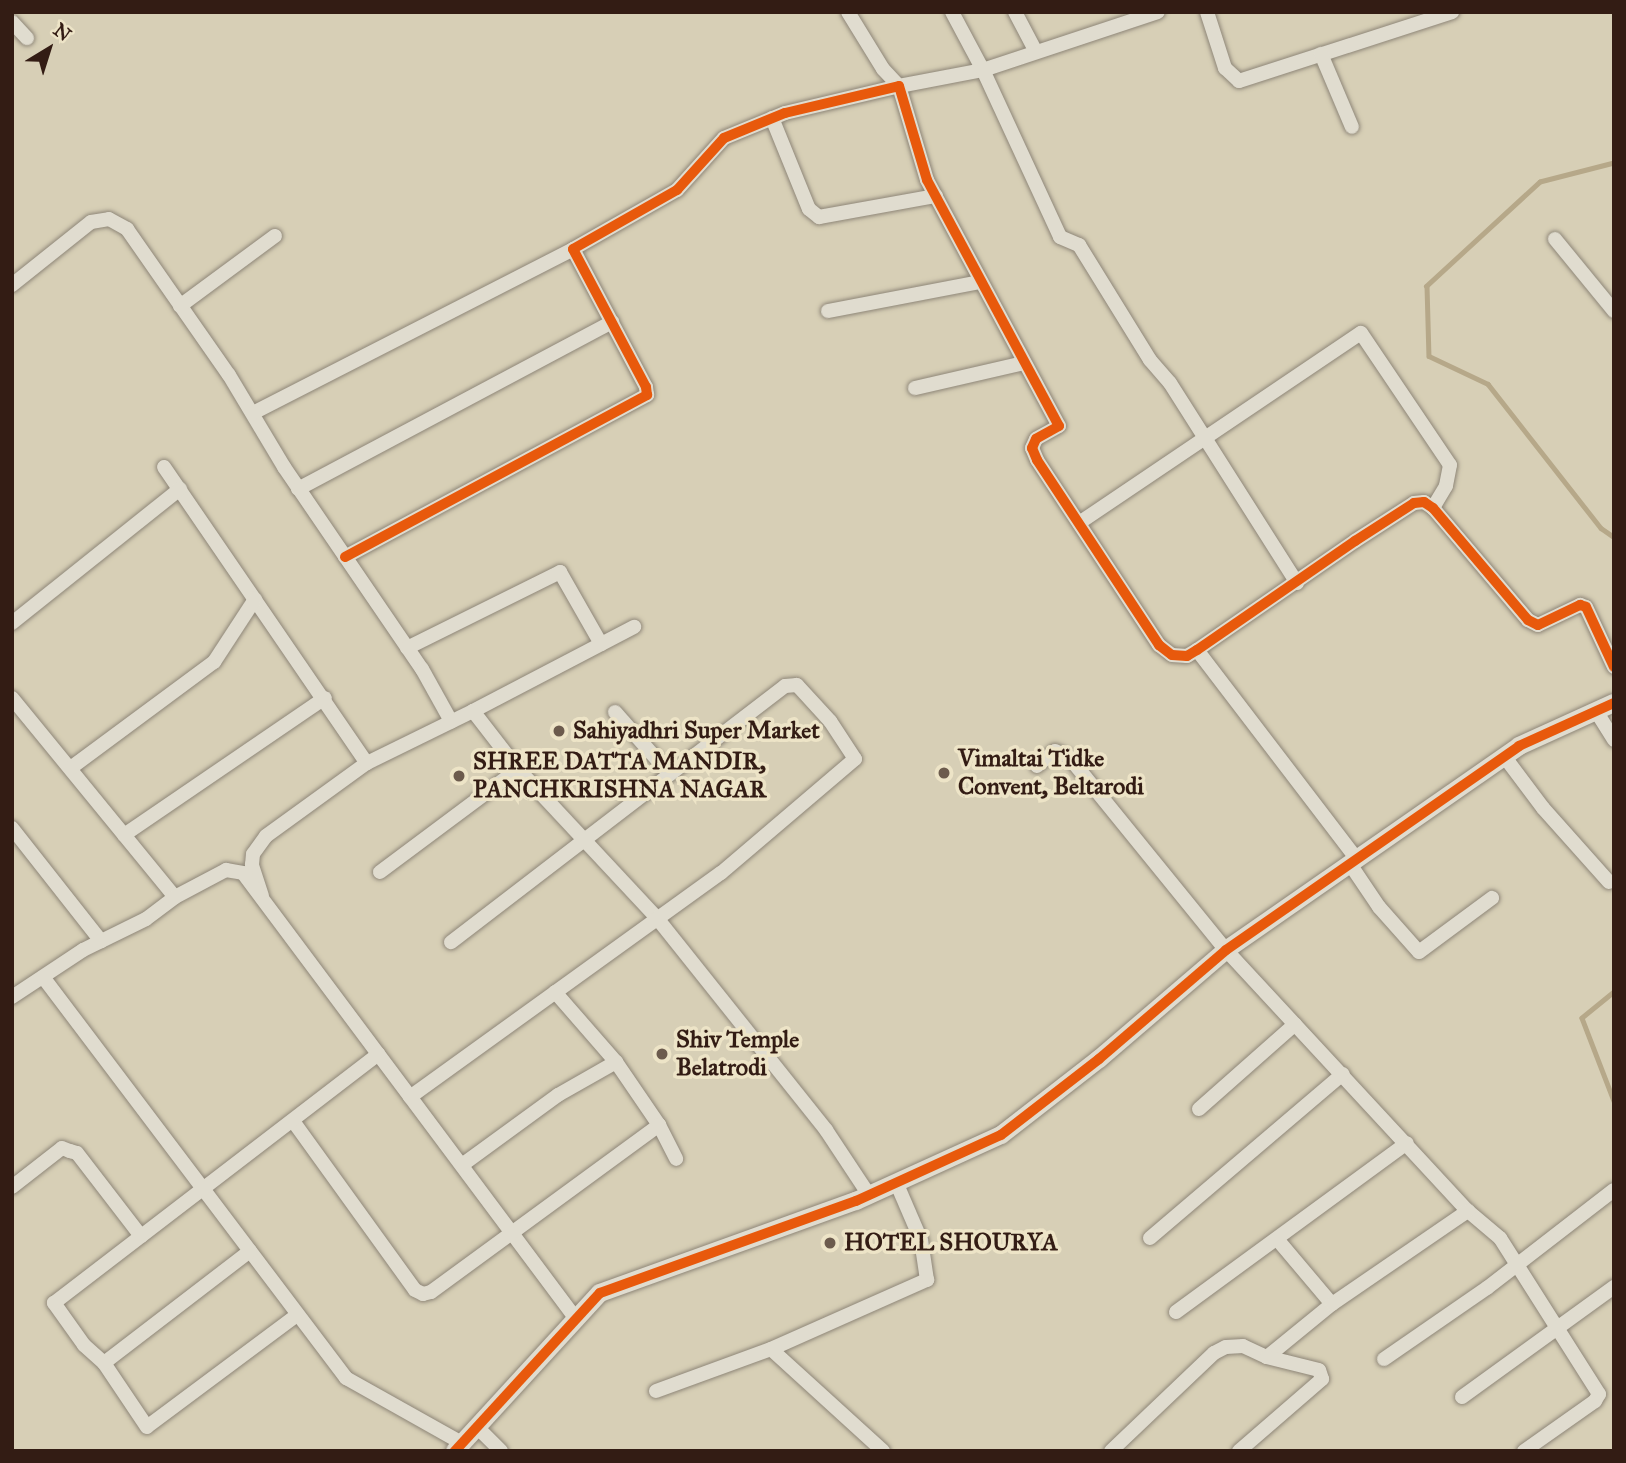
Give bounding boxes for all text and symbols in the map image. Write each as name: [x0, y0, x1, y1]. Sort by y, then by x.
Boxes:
north arrow: [14, 14, 84, 84]
text: N: [49, 18, 76, 46]
place label: Sahiyadhri Super Market: [573, 717, 820, 745]
marker: Sahiyadhri Super Market: [551, 723, 567, 739]
place label: Vimaltai Tidke Convent, Beltarodi: [958, 745, 1144, 801]
place label: SHREE DATTA MANDIR, PANCHKRISHNA NAGAR: [473, 748, 766, 804]
marker: Vimaltai Tidke Convent, Beltarodi: [936, 765, 952, 781]
marker: SHREE DATTA MANDIR, PANCHKRISHNA NAGAR: [451, 768, 467, 784]
place label: Shiv Temple Belatrodi: [676, 1026, 799, 1082]
marker: Shiv Temple Belatrodi: [654, 1046, 670, 1062]
place label: HOTEL SHOURYA: [844, 1229, 1058, 1257]
marker: HOTEL SHOURYA: [822, 1235, 838, 1251]

